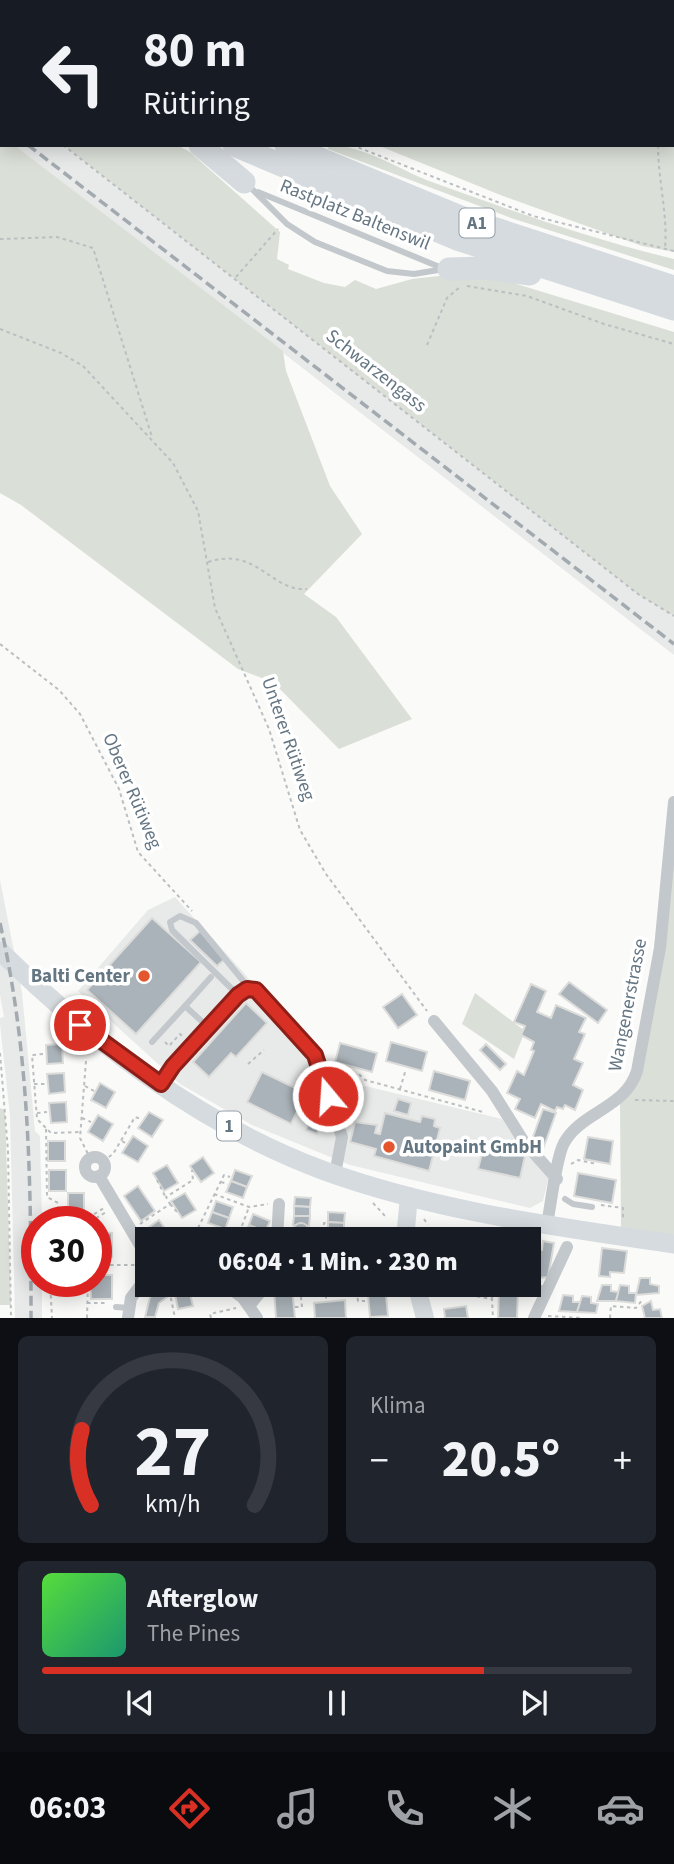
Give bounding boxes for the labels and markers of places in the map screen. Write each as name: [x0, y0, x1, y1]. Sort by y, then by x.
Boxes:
place label: Balti Center: [31, 963, 130, 990]
marker: Balti Center: [136, 968, 152, 984]
pin: [50, 995, 110, 1055]
place label: Autopaint GmbH: [402, 1134, 542, 1161]
marker: Autopaint GmbH: [381, 1139, 397, 1155]

